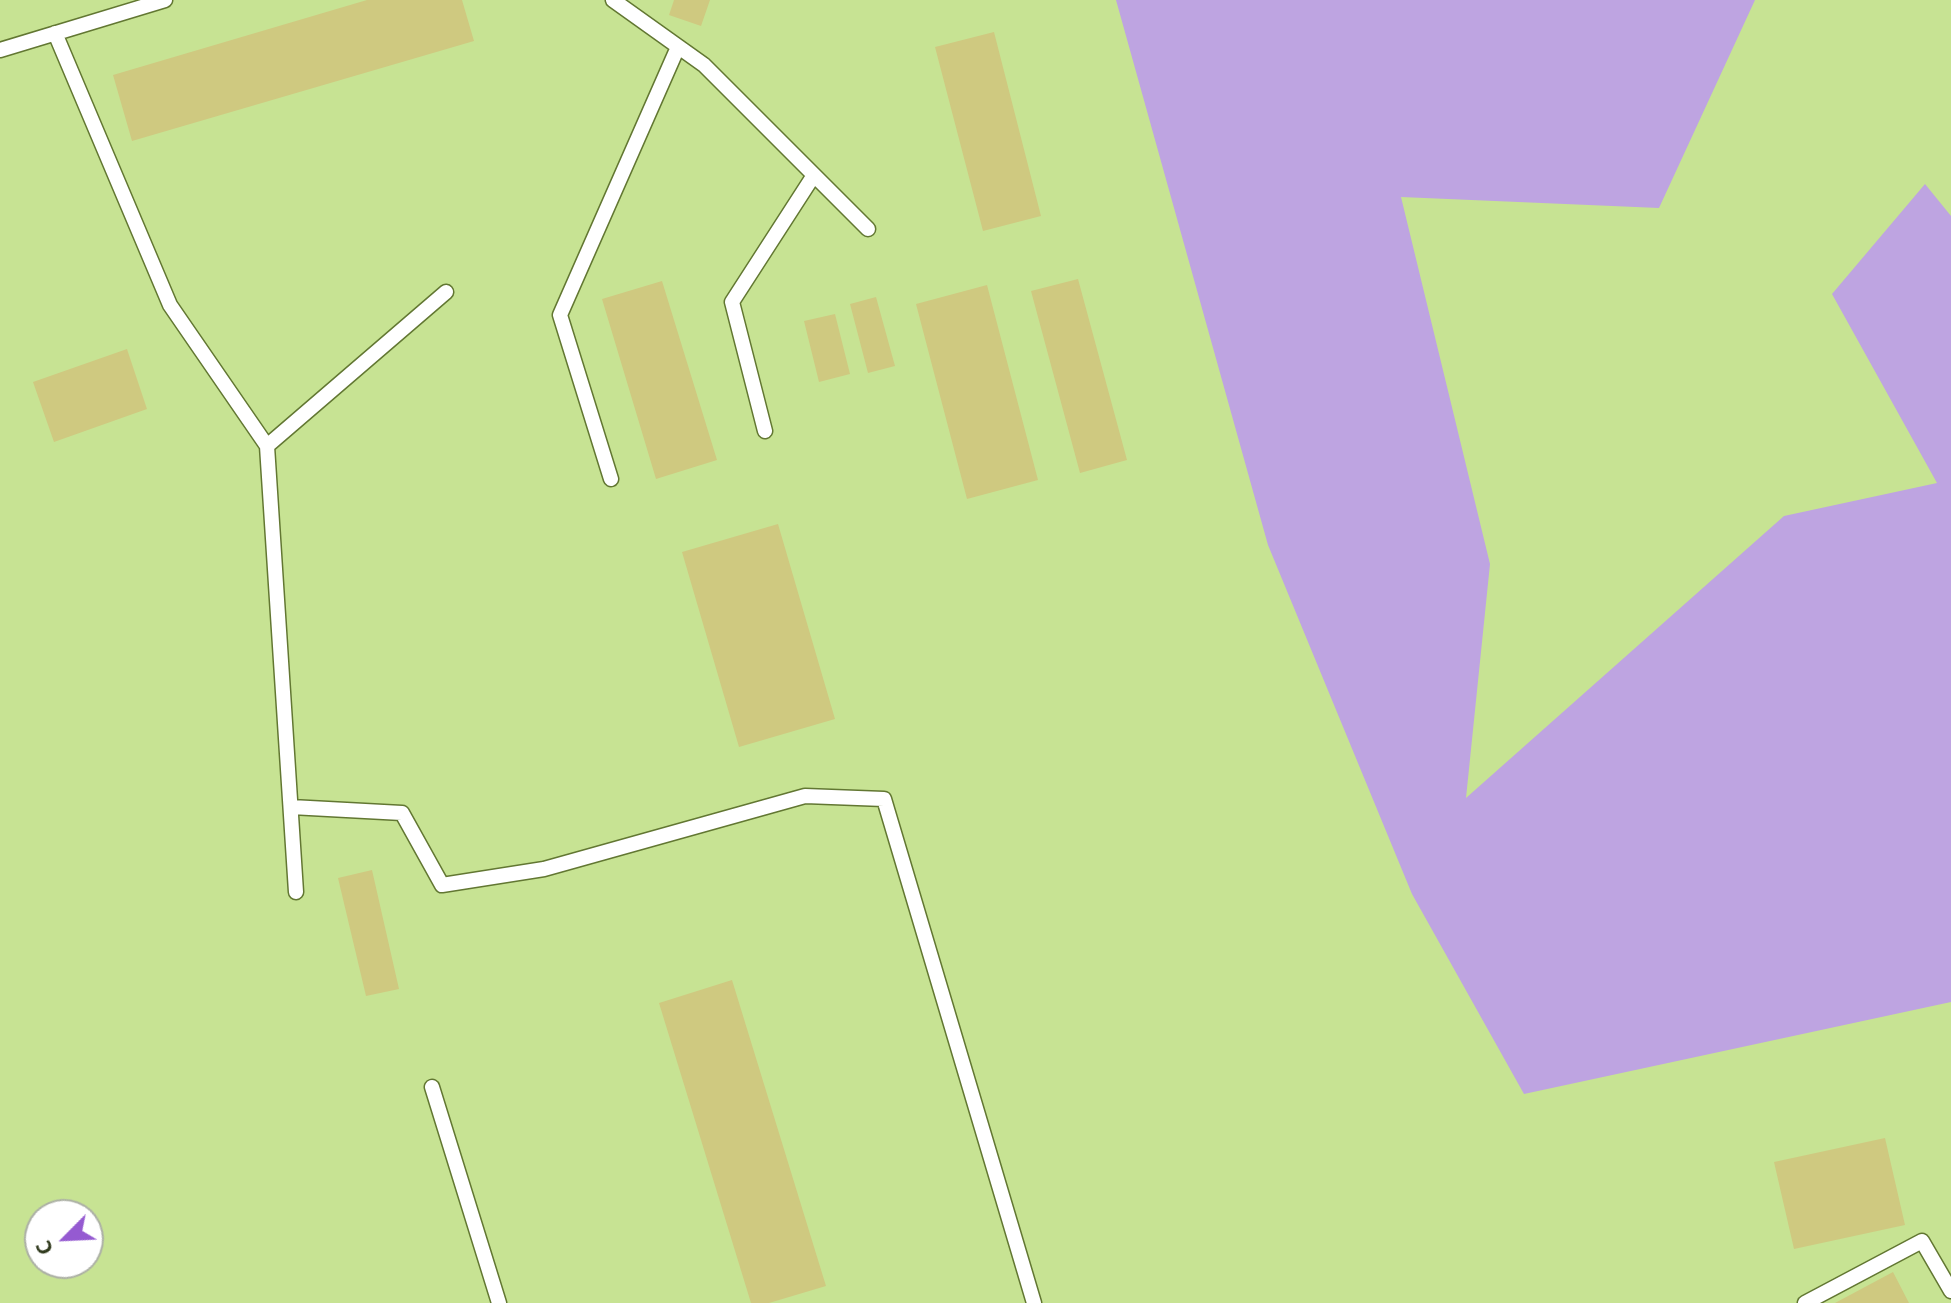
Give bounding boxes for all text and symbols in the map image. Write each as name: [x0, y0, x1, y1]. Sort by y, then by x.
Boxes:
north arrow: [24, 1199, 104, 1279]
text: С: [29, 1237, 59, 1259]

